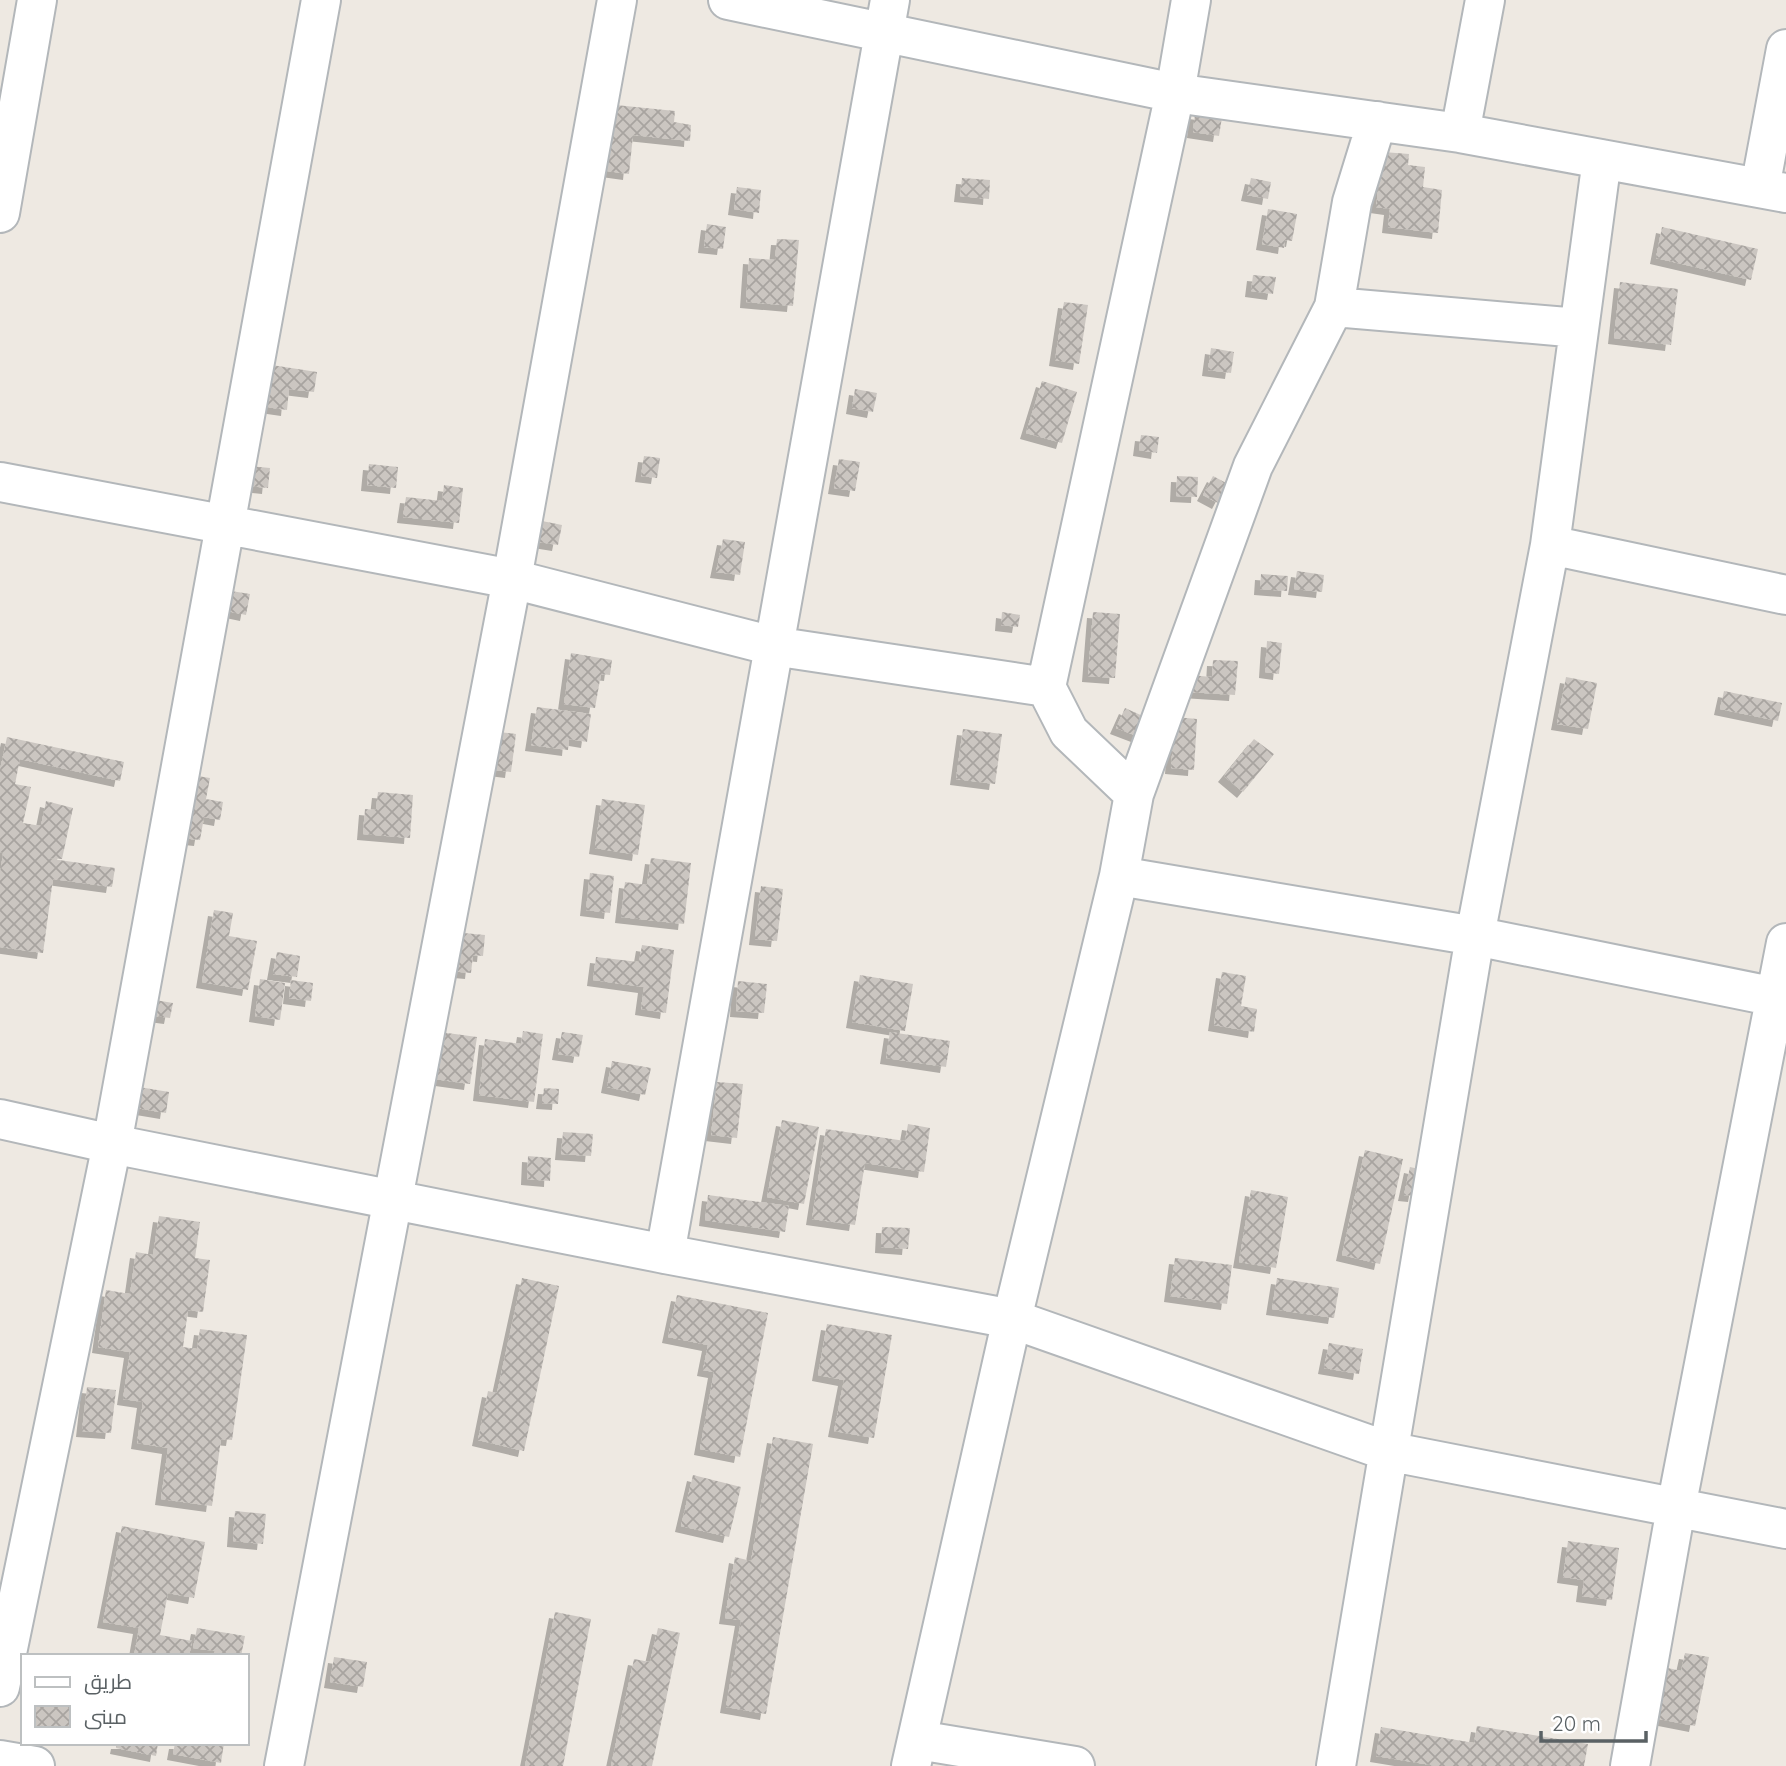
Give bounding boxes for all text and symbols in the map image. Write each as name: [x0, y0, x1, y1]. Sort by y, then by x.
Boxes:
legend: [21, 1654, 248, 1745]
text: طريق: [84, 1668, 132, 1695]
scale bar: [1541, 1700, 1646, 1744]
text: مبنى: [84, 1703, 127, 1730]
text: 20 m: [1552, 1710, 1601, 1736]

